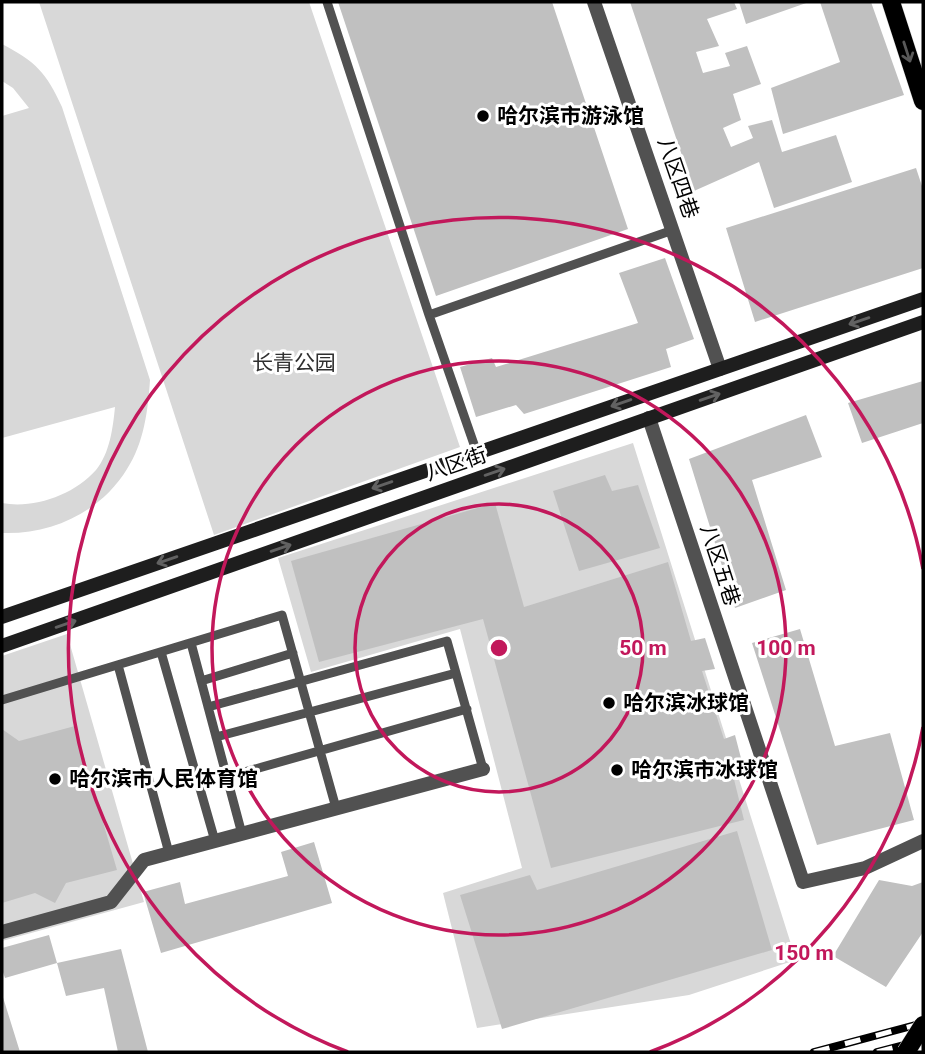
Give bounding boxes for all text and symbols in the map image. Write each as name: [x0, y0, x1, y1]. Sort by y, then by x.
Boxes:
one-way arrow: [902, 40, 915, 62]
place label: 哈尔滨市游泳馆: [497, 104, 644, 128]
marker: 哈尔滨市游泳馆: [475, 108, 491, 124]
street label: 八区四巷: [653, 134, 703, 222]
one-way arrow: [848, 316, 870, 328]
park label: 长青公园: [252, 351, 336, 375]
one-way arrow: [698, 390, 720, 402]
one-way arrow: [610, 398, 632, 410]
street label: 八区街: [422, 442, 490, 486]
one-way arrow: [484, 465, 506, 477]
one-way arrow: [372, 480, 394, 492]
street label: 八区五巷: [696, 521, 744, 609]
one-way arrow: [269, 541, 291, 553]
one-way arrow: [157, 555, 179, 567]
one-way arrow: [55, 617, 77, 629]
centre of rings: [487, 636, 511, 660]
text: 50 m: [619, 636, 667, 660]
text: 100 m: [756, 636, 816, 660]
place label: 哈尔滨冰球馆: [623, 691, 749, 715]
marker: 哈尔滨冰球馆: [601, 695, 617, 711]
place label: 哈尔滨市冰球馆: [631, 758, 778, 782]
marker: 哈尔滨市冰球馆: [609, 762, 625, 778]
place label: 哈尔滨市人民体育馆: [69, 767, 258, 791]
marker: 哈尔滨市人民体育馆: [47, 771, 63, 787]
text: 150 m: [774, 941, 834, 965]

